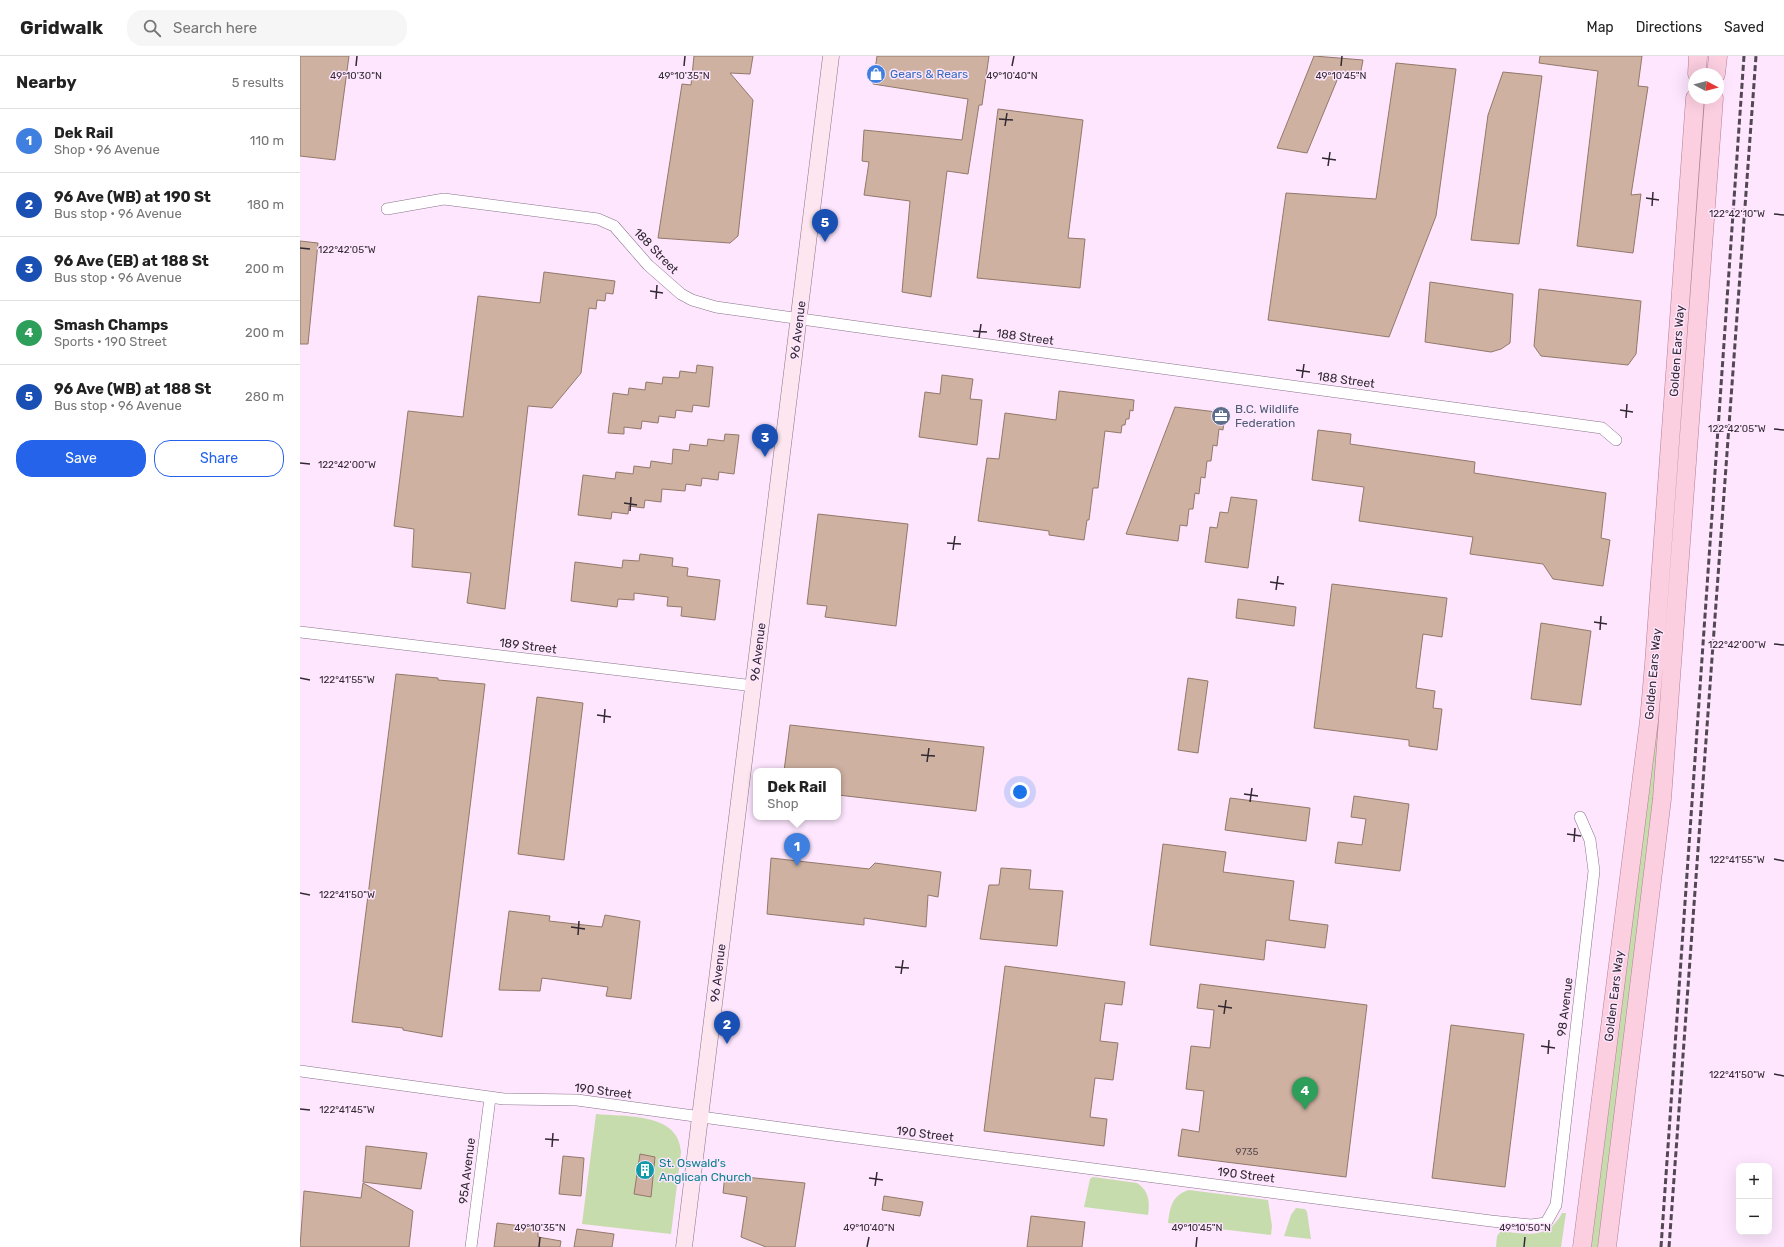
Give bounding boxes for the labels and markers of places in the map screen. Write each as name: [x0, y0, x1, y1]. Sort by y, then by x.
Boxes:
shop icon: Gears & Rears: [865, 63, 887, 85]
place label: Gears & Rears: [890, 67, 968, 81]
pin: 5: [812, 209, 838, 242]
place label: B.C. Wildlife Federation: [1235, 402, 1299, 430]
office icon: B.C. Wildlife Federation: [1210, 405, 1232, 427]
pin: 3: [752, 424, 778, 457]
pin: 1: [784, 833, 810, 866]
pin: 2: [714, 1011, 740, 1044]
pin: 4: [1292, 1077, 1318, 1110]
place label: St. Oswald's Anglican Church: [659, 1156, 752, 1184]
building icon: St. Oswald's Anglican Church: [634, 1159, 656, 1181]

